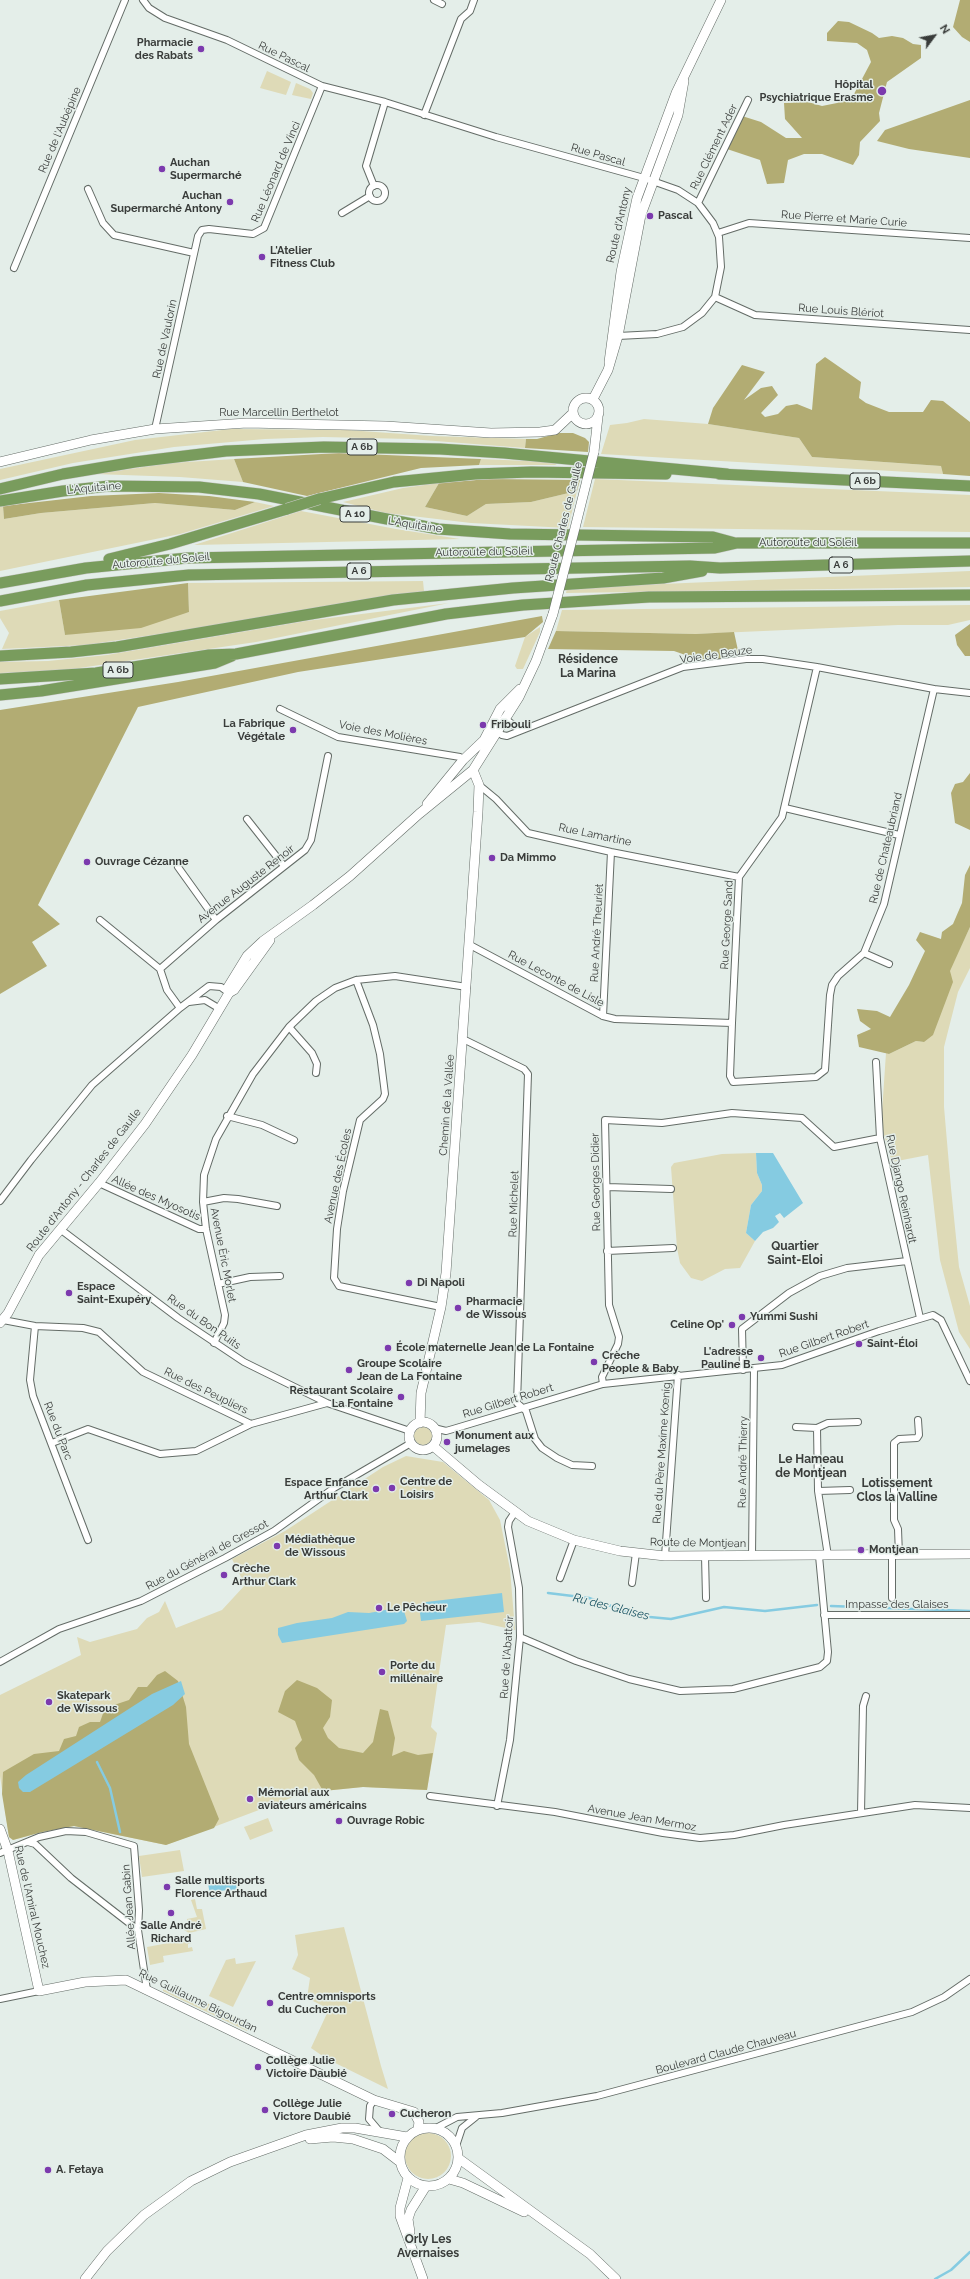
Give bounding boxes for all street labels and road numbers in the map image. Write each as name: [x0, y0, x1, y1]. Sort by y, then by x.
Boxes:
street label: Rue Pascal: [256, 39, 312, 75]
street label: Rue de l'Aubépine: [36, 85, 84, 175]
street label: Rue Clément Ader: [688, 102, 740, 192]
street label: Rue Léonard de Vinci: [249, 119, 303, 225]
street label: Rue Pascal: [569, 141, 627, 169]
street label: Route d'Antony: [604, 186, 634, 264]
street label: Rue Pierre et Marie Curie: [781, 208, 907, 230]
street label: Rue de Vaulorin: [150, 298, 180, 380]
street label: Rue Louis Blériot: [798, 301, 884, 321]
street label: Rue Marcellin Berthelot: [219, 406, 339, 420]
road number: A 6b: [347, 439, 377, 455]
street label: Route Charles de Gaulle: [543, 461, 585, 583]
road number: A 6b: [850, 473, 880, 489]
street label: L'Aquitaine: [66, 479, 122, 497]
road number: A 10: [340, 506, 370, 522]
street label: L'Aquitaine: [387, 514, 443, 536]
street label: Autoroute du Soleil: [759, 536, 857, 550]
street label: Autoroute du Soleil: [435, 545, 533, 559]
street label: Autoroute du Soleil: [112, 550, 210, 572]
road number: A 6: [829, 557, 853, 573]
road number: A 6: [347, 563, 371, 579]
street label: Voie de Beuze: [679, 643, 753, 667]
road number: A 6b: [103, 662, 133, 678]
street label: Voie des Molières: [338, 718, 428, 748]
street label: Rue de Chateaubriand: [867, 791, 905, 905]
street label: Rue Lamartine: [557, 821, 633, 849]
street label: Avenue Auguste Renoir: [195, 842, 297, 926]
street label: Rue George Sand: [718, 880, 736, 970]
street label: Rue André Theuriet: [588, 883, 606, 983]
street label: Rue Leconte de Lisle: [506, 948, 606, 1010]
street label: Chemin de la Vallée: [437, 1054, 457, 1156]
street label: Route d'Antony - Charles de Gaulle: [24, 1106, 144, 1254]
street label: Avenue des Écoles: [321, 1127, 355, 1225]
street label: Rue Georges Didier: [589, 1133, 603, 1231]
street label: Rue Django Reinhardt: [883, 1133, 919, 1245]
street label: Rue Michelet: [506, 1170, 522, 1238]
street label: Allée des Myosotis: [110, 1173, 202, 1223]
street label: Avenue Éric Morlet: [207, 1207, 239, 1303]
street label: Rue du Bon Puits: [165, 1292, 243, 1352]
street label: Rue Gilbert Robert: [777, 1317, 871, 1361]
street label: Rue des Peupliers: [162, 1365, 250, 1417]
street label: Rue Gilbert Robert: [461, 1381, 555, 1421]
street label: Rue du Père Maxime Kœnig: [650, 1382, 674, 1524]
street label: Rue du Parc: [41, 1400, 75, 1462]
street label: Rue André Thierry: [736, 1416, 750, 1508]
street label: Rue du Général de Gressot: [144, 1517, 270, 1593]
street label: Route de Montjean: [650, 1536, 746, 1550]
street label: Impasse des Glaises: [845, 1598, 949, 1612]
street label: Rue de l'Abattoir: [498, 1615, 516, 1699]
street label: Avenue Jean Mermoz: [587, 1802, 697, 1834]
street label: Rue de l'Amiral Mouchez: [11, 1844, 53, 1970]
street label: Allée Jean Gabin: [119, 1864, 139, 1950]
street label: Rue Guillaume Bigourdan: [137, 1967, 259, 2035]
street label: Boulevard Claude Chauveau: [654, 2027, 798, 2077]

